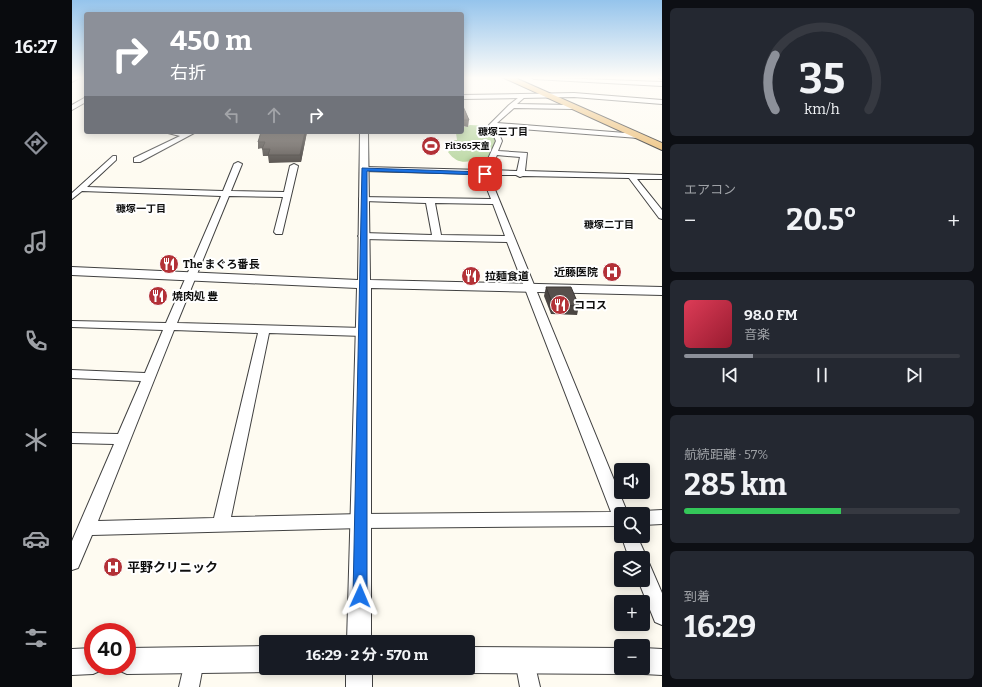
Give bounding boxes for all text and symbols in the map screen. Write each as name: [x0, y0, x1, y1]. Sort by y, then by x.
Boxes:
text: 450 m: [170, 24, 252, 57]
icon: right: [104, 28, 156, 80]
text: 16:27: [15, 36, 57, 58]
text: 35: [799, 54, 845, 104]
text: 右折: [170, 62, 206, 84]
text: km/h: [804, 100, 840, 117]
icon: left: [221, 104, 243, 126]
icon: ahead: [263, 104, 285, 126]
icon: right: [305, 104, 327, 126]
district label: 糠塚三丁目: [478, 126, 528, 138]
icon: directions: [22, 129, 50, 157]
sports icon: Fit365天童: [420, 135, 442, 157]
place label: Fit365天童: [445, 141, 490, 151]
pin: [468, 157, 502, 191]
icon: arrive: [474, 163, 496, 185]
text: エアコン: [684, 182, 736, 197]
text: 20.5°: [786, 202, 857, 238]
district label: 糠塚一丁目: [116, 203, 166, 215]
text: −: [684, 207, 696, 234]
text: +: [947, 207, 960, 234]
district label: 糠塚二丁目: [584, 219, 634, 231]
icon: music: [22, 228, 50, 256]
restaurant icon: The まぐろ番長: [158, 253, 180, 275]
place label: The まぐろ番長: [183, 258, 260, 271]
hospital icon: 近藤医院: [601, 261, 623, 283]
restaurant icon: 拉麺食道: [460, 265, 482, 287]
place label: 近藤医院: [554, 266, 598, 279]
place label: 拉麺食道: [485, 270, 529, 283]
restaurant icon: 焼肉処 豊: [147, 285, 169, 307]
place label: 焼肉処 豊: [172, 290, 218, 303]
restaurant icon: ココス: [549, 294, 571, 316]
place label: ココス: [574, 299, 607, 312]
text: 98.0 FM: [744, 306, 798, 324]
icon: phone: [22, 327, 50, 355]
text: 音楽: [744, 327, 770, 342]
icon: previous: [719, 364, 741, 386]
icon: pause: [811, 364, 833, 386]
icon: next: [903, 364, 925, 386]
icon: climate: [22, 426, 50, 454]
text: 航続距離 · 57%: [684, 447, 768, 462]
map controls: [614, 463, 650, 675]
button: sound: [614, 463, 650, 499]
text: 285 km: [684, 467, 787, 503]
button: search: [614, 507, 650, 543]
icon: car: [22, 525, 50, 553]
button: layers: [614, 551, 650, 587]
hospital icon: 平野クリニック: [102, 556, 124, 578]
place label: 平野クリニック: [127, 560, 218, 575]
position arrow: [339, 575, 381, 617]
text: 到着: [684, 589, 710, 604]
button: +: [614, 595, 650, 631]
text: 16:29: [684, 609, 756, 645]
speed limit sign: 40: [84, 623, 136, 675]
icon: filters: [22, 624, 50, 652]
button: −: [614, 639, 650, 675]
text: 16:29 · 2 分 · 570 m: [306, 646, 428, 664]

